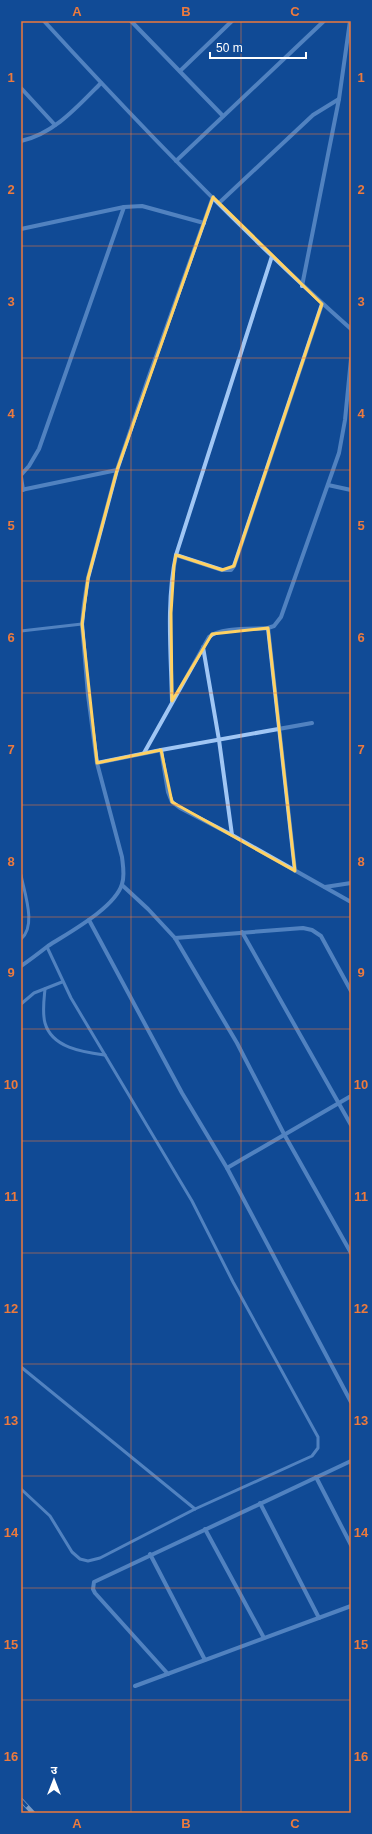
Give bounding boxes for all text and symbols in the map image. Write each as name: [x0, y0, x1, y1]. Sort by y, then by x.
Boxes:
text: A: [72, 4, 82, 19]
text: B: [181, 4, 191, 19]
text: C: [290, 4, 300, 19]
scale bar: [210, 34, 306, 60]
text: 50 m: [216, 41, 243, 55]
text: 1: [7, 70, 15, 85]
text: 1: [357, 70, 365, 85]
text: 2: [7, 182, 15, 197]
text: 2: [357, 182, 365, 197]
text: 3: [7, 294, 15, 309]
text: 3: [357, 294, 365, 309]
text: 4: [7, 406, 15, 421]
text: 4: [357, 406, 365, 421]
text: 5: [7, 518, 15, 533]
text: 5: [357, 518, 365, 533]
text: 6: [7, 630, 15, 645]
text: 6: [357, 630, 365, 645]
text: 7: [7, 742, 15, 757]
text: 7: [357, 742, 365, 757]
text: 8: [7, 854, 15, 869]
text: 8: [357, 854, 365, 869]
text: 9: [7, 965, 15, 980]
text: 9: [357, 965, 365, 980]
text: 10: [4, 1077, 18, 1092]
text: 10: [354, 1077, 368, 1092]
text: 11: [4, 1189, 18, 1204]
text: 11: [354, 1189, 368, 1204]
text: 12: [4, 1301, 18, 1316]
text: 12: [354, 1301, 368, 1316]
text: 13: [4, 1413, 18, 1428]
text: 13: [354, 1413, 368, 1428]
text: 14: [4, 1525, 19, 1540]
text: 14: [354, 1525, 369, 1540]
text: 15: [4, 1637, 18, 1652]
text: 15: [354, 1637, 368, 1652]
text: 16: [4, 1749, 18, 1764]
text: 16: [354, 1749, 368, 1764]
north arrow: [34, 1760, 74, 1800]
text: उ: [51, 1764, 58, 1776]
text: A: [72, 1816, 82, 1831]
text: B: [181, 1816, 191, 1831]
text: C: [290, 1816, 300, 1831]

